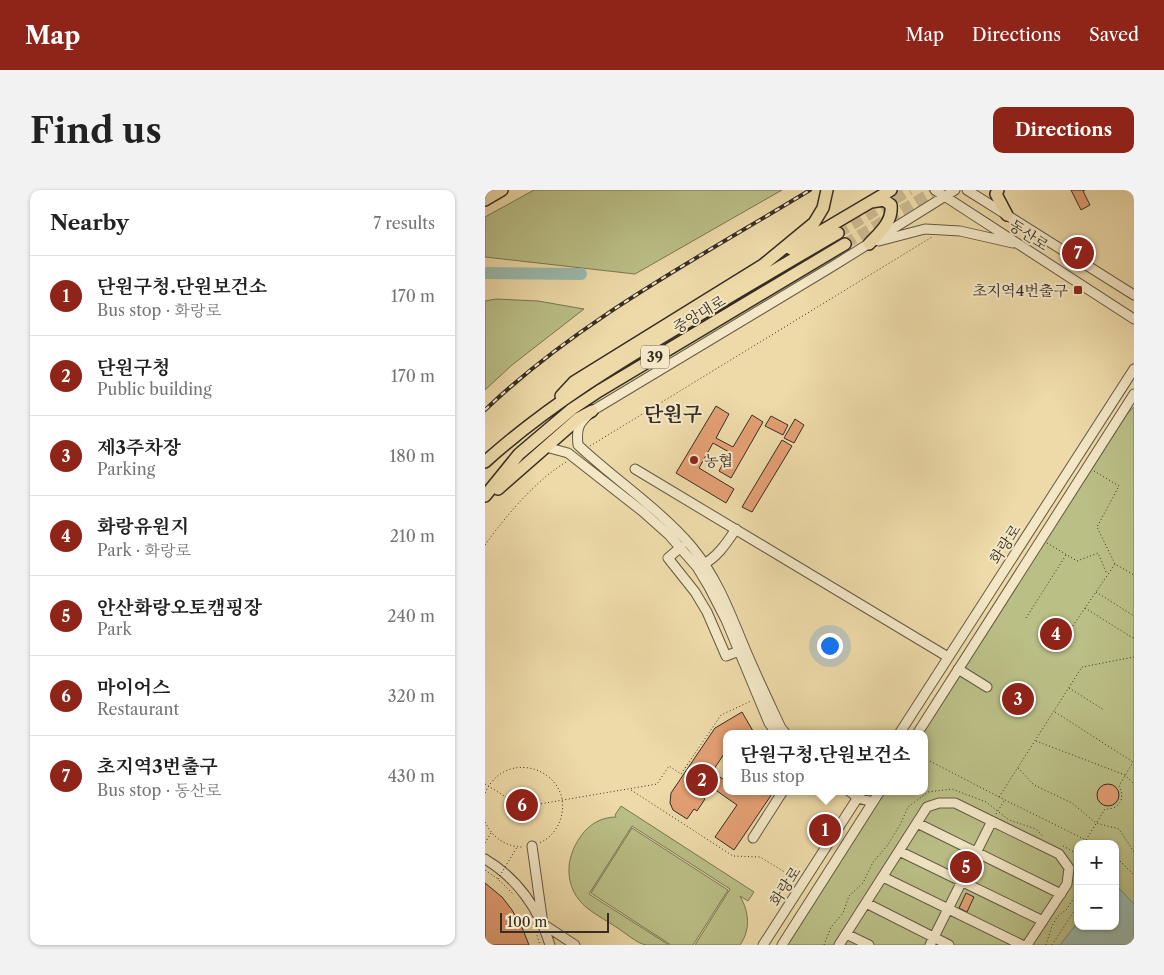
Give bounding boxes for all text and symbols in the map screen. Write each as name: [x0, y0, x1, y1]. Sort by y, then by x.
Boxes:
text: Map: [25, 21, 80, 50]
text: Map: [905, 24, 944, 46]
text: Directions: [972, 24, 1061, 46]
text: Saved: [1089, 24, 1139, 46]
button: Directions: [993, 107, 1134, 153]
text: Find us: [30, 109, 162, 152]
text: Nearby: [50, 210, 129, 235]
text: 7 results: [373, 213, 435, 233]
street label: 동산로: [1006, 215, 1053, 255]
pin: 7: [1062, 234, 1094, 272]
text: 단원구청.단원보건소: [97, 275, 267, 298]
place label: 초지역4번출구: [972, 281, 1068, 300]
marker: 초지역4번출구: [1072, 284, 1084, 296]
text: 1: [62, 286, 70, 306]
text: 170 m: [391, 286, 435, 306]
street label: 중앙대로: [669, 291, 729, 337]
text: Bus stop · 화랑로: [97, 300, 221, 320]
road number: 39: [641, 346, 669, 368]
text: 단원구청: [97, 356, 170, 379]
text: 2: [61, 366, 71, 386]
text: 170 m: [391, 366, 435, 386]
text: Public building: [97, 379, 212, 399]
district label: 단원구: [644, 402, 702, 426]
text: 제3주차장: [97, 436, 181, 459]
text: 3: [61, 446, 71, 466]
text: 180 m: [389, 446, 435, 466]
place label: 농협: [704, 451, 733, 470]
marker: 농협: [688, 454, 700, 466]
text: Parking: [97, 459, 155, 479]
text: 화랑유원지: [97, 515, 189, 538]
street label: 화랑로: [985, 520, 1025, 567]
text: 4: [61, 526, 71, 546]
text: 210 m: [390, 526, 435, 546]
text: Park · 화랑로: [97, 540, 191, 560]
text: 안산화랑오토캠핑장: [97, 596, 262, 619]
text: 5: [62, 606, 70, 626]
text: 240 m: [387, 606, 435, 626]
pin: 4: [1040, 615, 1072, 653]
text: Park: [97, 619, 132, 639]
your location: [817, 633, 843, 659]
text: 마이어스: [97, 676, 170, 699]
pin: 3: [1002, 680, 1034, 718]
text: 6: [61, 686, 71, 706]
text: 320 m: [388, 686, 435, 706]
text: Restaurant: [97, 699, 179, 719]
popup: [723, 730, 928, 795]
text: 단원구청.단원보건소: [740, 743, 911, 766]
text: 초지역3번출구: [97, 755, 218, 778]
pin: 2: [686, 761, 718, 799]
text: 7: [62, 766, 70, 786]
text: 430 m: [388, 766, 435, 786]
text: Bus stop: [740, 766, 805, 786]
text: Bus stop · 동산로: [97, 780, 221, 800]
pin: 6: [506, 786, 538, 824]
pin: 1: [809, 811, 841, 849]
map controls: [1074, 840, 1119, 930]
button: +: [1074, 840, 1119, 885]
pin: 5: [950, 848, 982, 886]
street label: 화랑로: [765, 862, 805, 909]
button: −: [1074, 885, 1119, 930]
scale bar: [500, 910, 609, 933]
text: 100 m: [507, 913, 547, 931]

